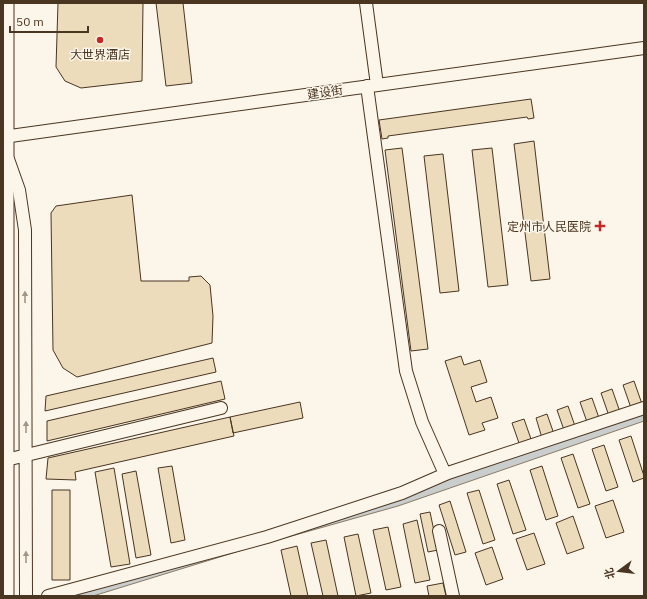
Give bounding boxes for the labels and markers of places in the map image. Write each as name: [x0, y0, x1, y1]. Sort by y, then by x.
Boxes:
marker: 大世界酒店: [95, 35, 105, 45]
place label: 大世界酒店: [70, 47, 130, 62]
place label: 定州市人民医院: [507, 219, 591, 234]
marker: 定州市人民医院: [594, 220, 606, 232]

